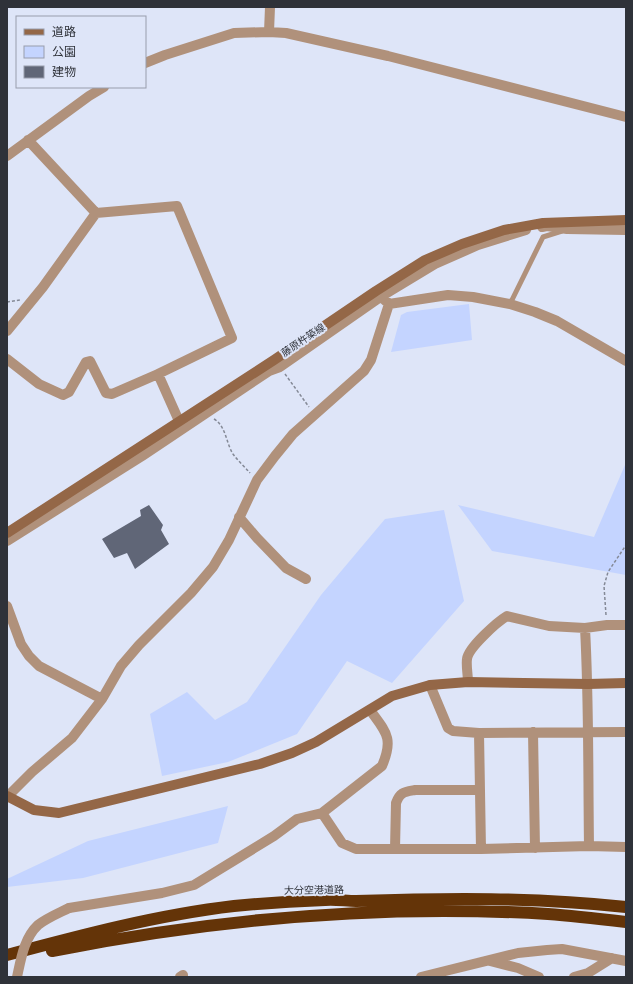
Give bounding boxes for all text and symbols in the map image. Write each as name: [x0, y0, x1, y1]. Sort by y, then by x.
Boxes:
legend: [16, 16, 146, 88]
text: 道路: [52, 24, 76, 39]
text: 公園: [52, 44, 76, 59]
text: 建物: [52, 64, 76, 79]
street label: 藤原杵築線: [279, 321, 327, 359]
street label: 大分空港道路: [284, 883, 344, 897]

